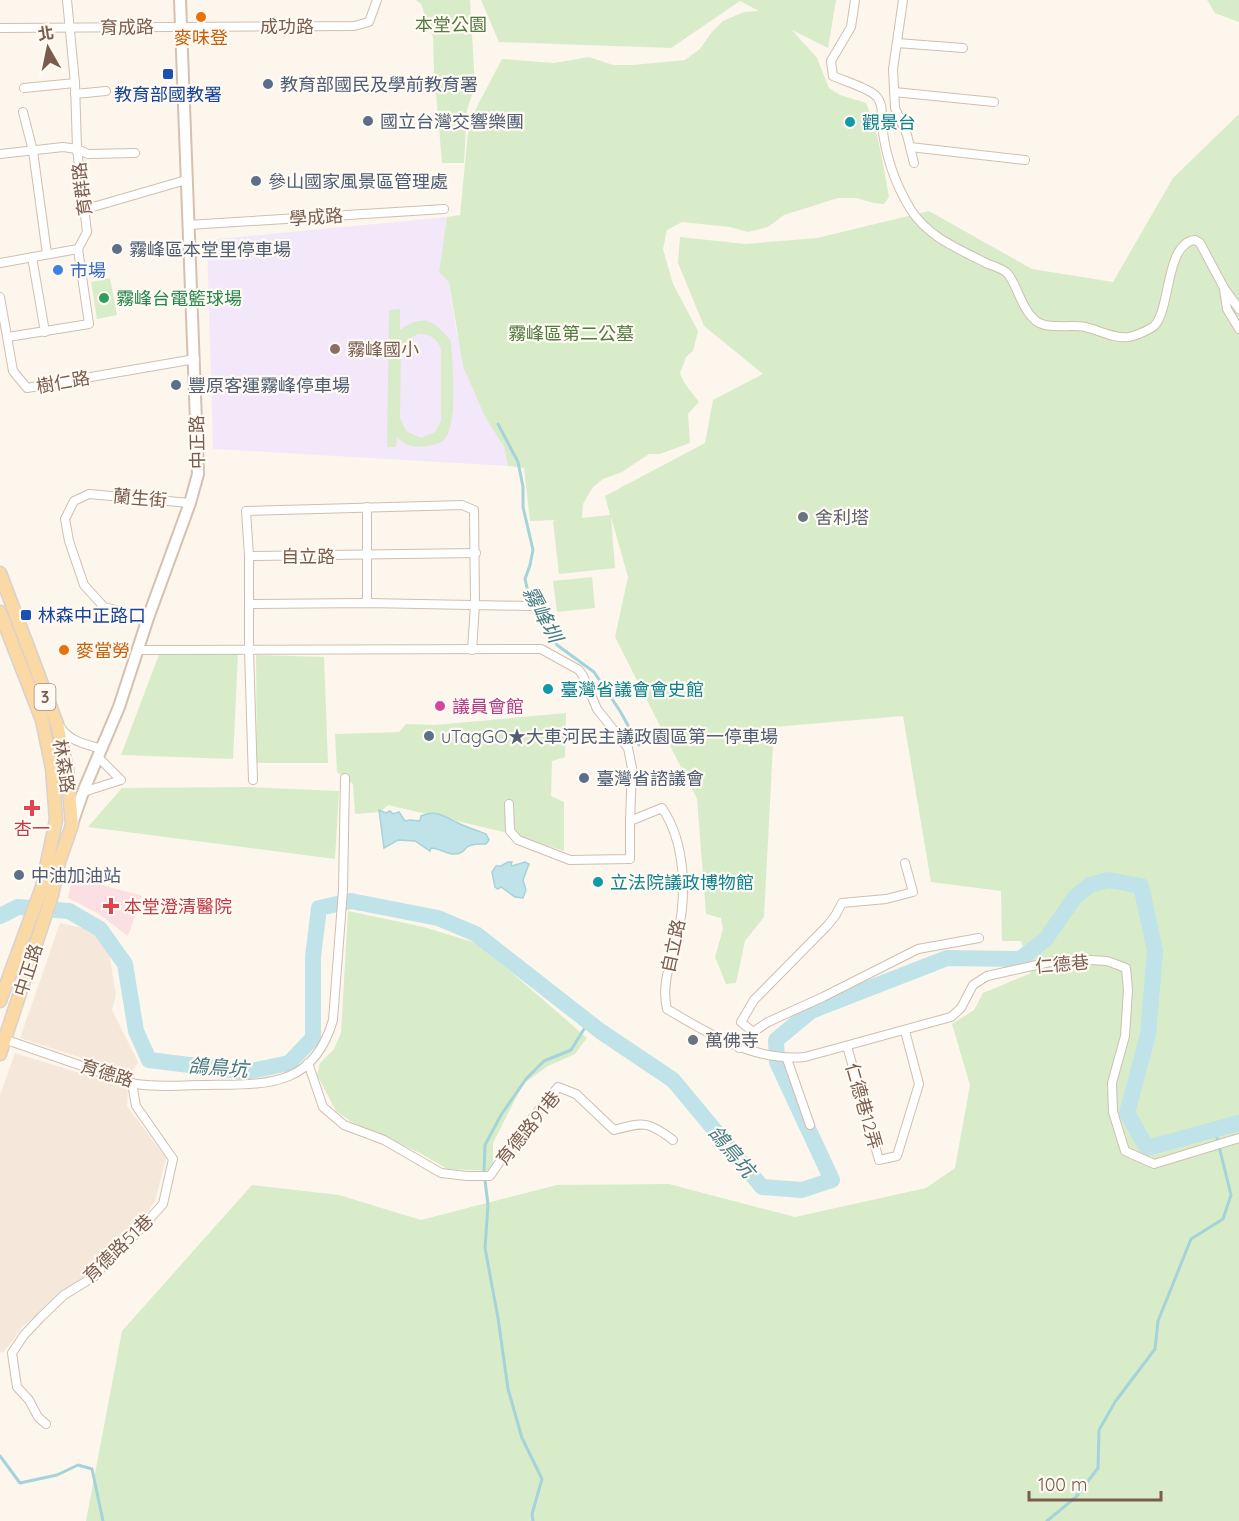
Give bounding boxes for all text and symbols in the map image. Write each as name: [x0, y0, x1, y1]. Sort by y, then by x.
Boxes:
marker: 麥味登: [194, 10, 208, 24]
park label: 本堂公園: [415, 13, 487, 36]
street label: 育成路: [100, 15, 154, 39]
street label: 成功路: [260, 15, 314, 38]
north arrow: [18, 18, 78, 78]
text: 北: [36, 22, 55, 44]
place label: 麥味登: [174, 26, 228, 49]
marker: 教育部國教署: [161, 67, 175, 81]
place label: 教育部國民及學前教育署: [280, 73, 478, 96]
marker: 教育部國民及學前教育署: [261, 77, 275, 91]
place label: 教育部國教署: [114, 83, 222, 106]
place label: 國立台灣交響樂團: [380, 110, 524, 133]
place label: 觀景台: [862, 111, 916, 134]
marker: 國立台灣交響樂團: [361, 114, 375, 128]
marker: 觀景台: [843, 115, 857, 129]
street label: 育群路: [67, 161, 97, 217]
place label: 參山國家風景區管理處: [268, 170, 448, 193]
marker: 參山國家風景區管理處: [249, 174, 263, 188]
street label: 學成路: [288, 204, 344, 230]
place label: 霧峰區本堂里停車場: [129, 238, 291, 261]
marker: 霧峰區本堂里停車場: [110, 242, 124, 256]
place label: 市場: [70, 259, 106, 282]
marker: 市場: [51, 263, 65, 277]
place label: 霧峰台電籃球場: [116, 287, 242, 310]
marker: 霧峰台電籃球場: [97, 291, 111, 305]
park label: 霧峰區第二公墓: [508, 322, 634, 345]
place label: 霧峰國小: [347, 338, 419, 361]
marker: 霧峰國小: [328, 342, 342, 356]
street label: 樹仁路: [34, 366, 92, 398]
place label: 豐原客運霧峰停車場: [188, 374, 350, 397]
marker: 豐原客運霧峰停車場: [169, 378, 183, 392]
street label: 中正路: [185, 415, 209, 469]
street label: 蘭生街: [112, 484, 168, 512]
place label: 舍利塔: [815, 506, 869, 529]
marker: 舍利塔: [796, 510, 810, 524]
street label: 自立路: [281, 545, 335, 568]
water label: 霧峰圳: [518, 582, 570, 649]
place label: 林森中正路口: [38, 604, 146, 627]
marker: 林森中正路口: [19, 608, 33, 622]
place label: 麥當勞: [76, 639, 130, 662]
marker: 麥當勞: [57, 643, 71, 657]
place label: 臺灣省議會會史館: [560, 678, 704, 701]
marker: 臺灣省議會會史館: [541, 682, 555, 696]
road number: 3: [34, 684, 56, 710]
place label: 議員會館: [452, 695, 524, 718]
marker: 議員會館: [433, 699, 447, 713]
place label: uTagGO★大車河民主議政園區第一停車場: [441, 725, 778, 748]
marker: uTagGO★大車河民主議政園區第一停車場: [422, 729, 436, 743]
street label: 林森路: [48, 738, 80, 794]
place label: 臺灣省諮議會: [596, 767, 704, 790]
marker: 臺灣省諮議會: [577, 771, 591, 785]
marker: 杏一: [25, 801, 39, 815]
place label: 杏一: [14, 817, 50, 840]
place label: 中油加油站: [31, 864, 121, 887]
marker: 中油加油站: [12, 868, 26, 882]
place label: 立法院議政博物館: [610, 871, 754, 894]
marker: 立法院議政博物館: [591, 875, 605, 889]
place label: 本堂澄清醫院: [124, 895, 232, 918]
marker: 本堂澄清醫院: [102, 897, 120, 915]
street label: 自立路: [656, 917, 690, 975]
street label: 中正路: [9, 941, 47, 999]
street label: 仁德巷: [1034, 950, 1090, 978]
place label: 萬佛寺: [705, 1029, 759, 1052]
marker: 萬佛寺: [686, 1033, 700, 1047]
water label: 鴿鳥坑: [187, 1052, 252, 1082]
street label: 育德路: [78, 1054, 136, 1092]
street label: 仁德巷12弄: [841, 1060, 887, 1152]
street label: 育德路91巷: [491, 1086, 565, 1170]
water label: 鴿鳥坑: [703, 1120, 763, 1184]
street label: 育德路51巷: [78, 1209, 158, 1287]
scale bar: [1029, 1464, 1161, 1502]
text: 100 m: [1038, 1473, 1087, 1496]

